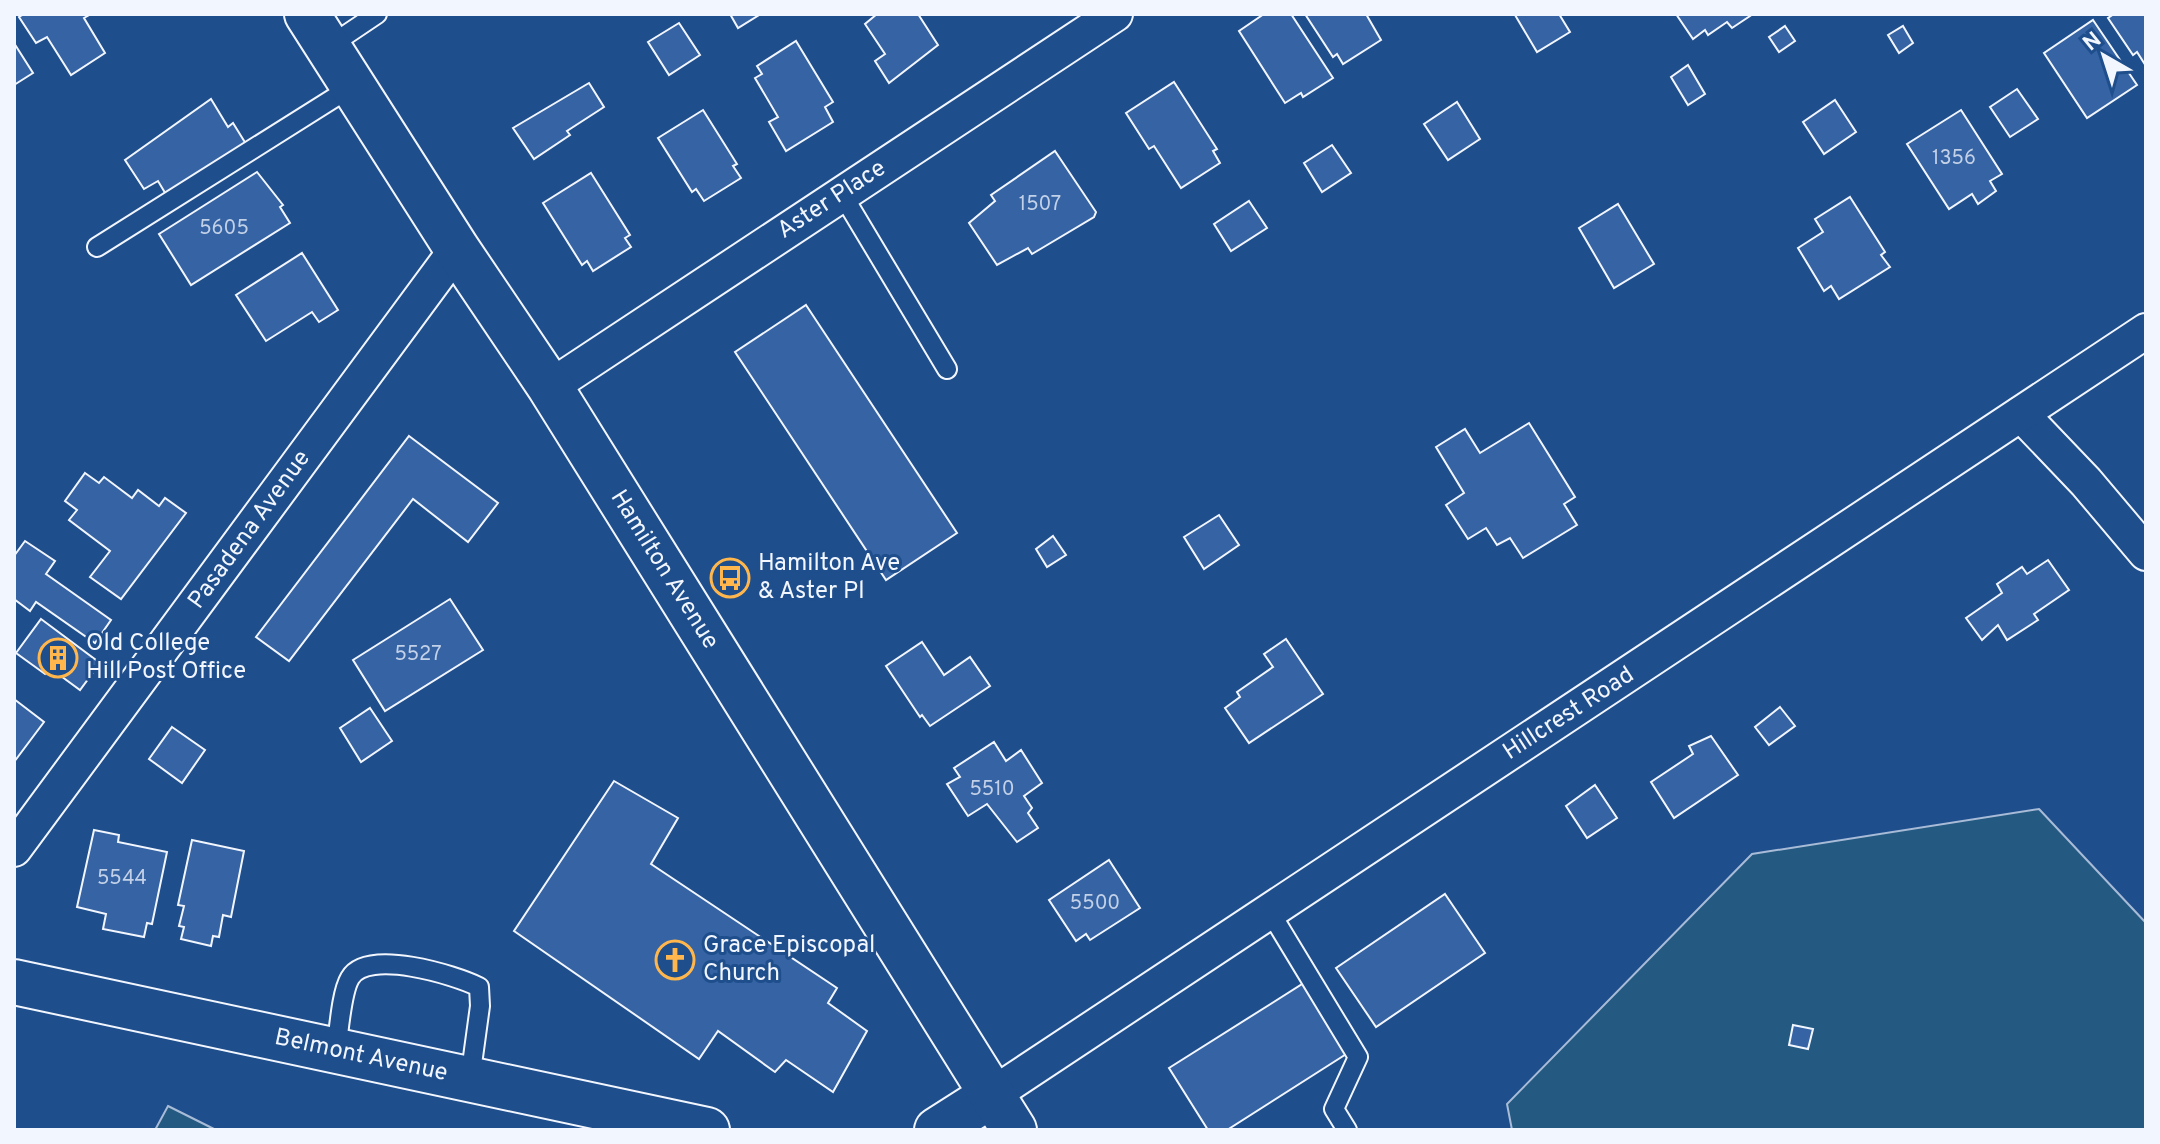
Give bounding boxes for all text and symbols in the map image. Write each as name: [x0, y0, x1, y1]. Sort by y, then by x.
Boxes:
north arrow: [2064, 16, 2144, 96]
text: N: [2078, 27, 2108, 58]
house number: 1356: [1932, 146, 1976, 172]
street label: Aster Place: [772, 154, 892, 246]
house number: 1507: [1019, 192, 1061, 218]
house number: 5605: [199, 216, 249, 242]
street label: Pasadena Avenue: [182, 445, 318, 615]
street label: Hamilton Avenue: [603, 485, 725, 655]
place label: Hamilton Ave & Aster Pl: [758, 549, 900, 607]
bus stop icon: Hamilton Ave & Aster Pl: [709, 557, 751, 599]
place label: Old College Hill Post Office: [86, 629, 246, 687]
building icon: Old College Hill Post Office: [37, 637, 79, 679]
house number: 5527: [394, 642, 442, 668]
street label: Hillcrest Road: [1498, 661, 1640, 767]
house number: 5510: [969, 777, 1015, 803]
house number: 5544: [97, 866, 147, 892]
house number: 5500: [1070, 891, 1120, 917]
place label: Grace Episcopal Church: [703, 931, 875, 989]
church icon: Grace Episcopal Church: [654, 939, 696, 981]
street label: Belmont Avenue: [272, 1023, 450, 1089]

